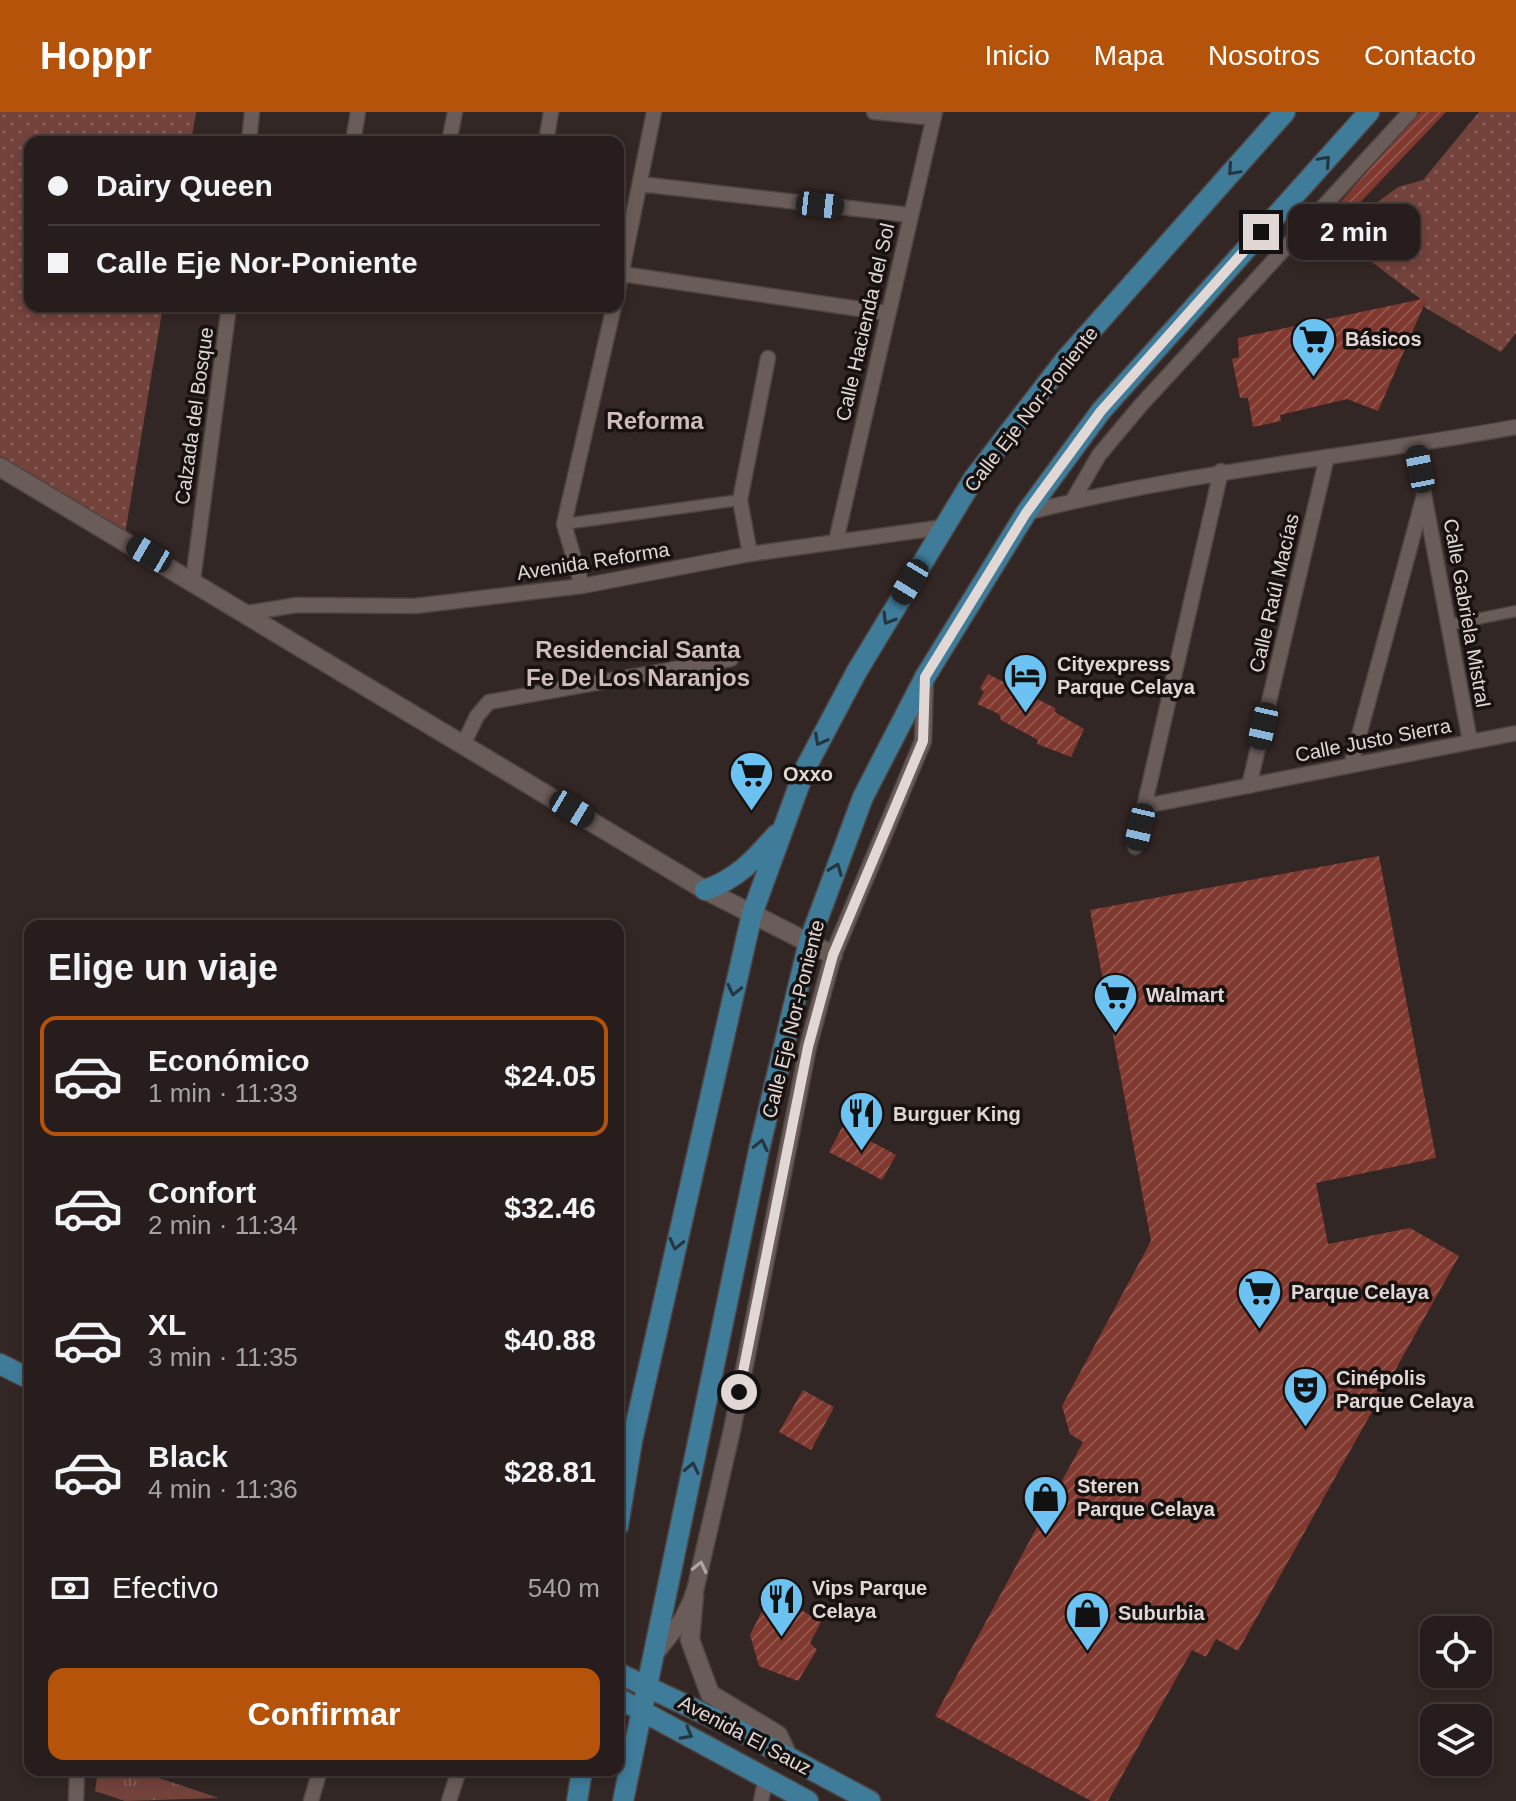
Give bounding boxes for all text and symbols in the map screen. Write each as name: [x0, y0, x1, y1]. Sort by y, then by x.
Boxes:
text: Hoppr: [40, 35, 152, 77]
text: Inicio: [984, 40, 1050, 71]
text: Mapa: [1094, 40, 1164, 71]
text: Nosotros: [1208, 40, 1320, 71]
text: Contacto: [1364, 40, 1476, 71]
one-way arrow: [1315, 155, 1330, 170]
one-way arrow: [1228, 161, 1243, 176]
text: Dairy Queen: [96, 169, 273, 202]
car: [795, 191, 845, 219]
callout: 2 min: [1289, 204, 1421, 260]
route end: [1243, 214, 1279, 250]
text: 2 min: [1320, 217, 1388, 247]
street label: Calle Hacienda del Sol: [832, 221, 898, 423]
text: Calle Eje Nor-Poniente: [96, 246, 418, 279]
supermarket icon: Básicos: [1290, 315, 1338, 378]
street label: Calle Eje Nor-Poniente: [960, 322, 1102, 496]
street label: Calzada del Bosque: [171, 326, 217, 506]
place label: Básicos: [1345, 328, 1422, 350]
district label: Reforma: [606, 407, 704, 434]
car: [1404, 443, 1436, 495]
street label: Calle Raúl Macías: [1245, 511, 1303, 675]
street label: Calle Gabriela Mistral: [1440, 517, 1494, 709]
car: [122, 532, 176, 576]
street label: Avenida Reforma: [515, 538, 672, 584]
car: [887, 555, 933, 609]
one-way arrow: [882, 610, 897, 625]
district label: Residencial Santa Fe De Los Naranjos: [526, 636, 750, 691]
hotel icon: Cityexpress Parque Celaya: [1002, 651, 1050, 714]
place label: Cityexpress Parque Celaya: [1057, 653, 1196, 698]
car: [1246, 700, 1280, 752]
street label: Calle Justo Sierra: [1293, 714, 1453, 766]
one-way arrow: [815, 732, 830, 747]
supermarket icon: Oxxo: [728, 750, 776, 813]
place label: Oxxo: [783, 763, 833, 785]
car: [545, 786, 599, 832]
car: [1123, 801, 1157, 853]
one-way arrow: [826, 863, 843, 877]
street label: Calle Eje Nor-Poniente: [758, 918, 828, 1120]
text: Elige un viaje: [48, 947, 278, 988]
supermarket icon: Walmart: [1091, 971, 1139, 1034]
one-way arrow: [727, 983, 744, 997]
place label: Walmart: [1146, 984, 1225, 1006]
icon: car: [52, 1040, 124, 1112]
text: Económico: [148, 1044, 310, 1077]
text: $24.05: [504, 1059, 596, 1092]
text: 1 min · 11:33: [148, 1078, 298, 1108]
restaurant icon: Burguer King: [838, 1090, 886, 1153]
place label: Burguer King: [893, 1103, 1021, 1125]
one-way arrow: [751, 1139, 768, 1152]
icon: car: [52, 1172, 124, 1244]
text: Confort: [148, 1176, 256, 1209]
text: $32.46: [504, 1191, 596, 1224]
text: 2 min · 11:34: [148, 1210, 298, 1240]
one-way arrow: [668, 1236, 685, 1250]
supermarket icon: Parque Celaya: [1236, 1268, 1284, 1331]
place label: Parque Celaya: [1291, 1281, 1430, 1303]
icon: car: [52, 1304, 124, 1376]
text: XL: [148, 1308, 186, 1341]
text: $40.88: [504, 1323, 596, 1356]
text: 3 min · 11:35: [148, 1342, 298, 1372]
theatre icon: Cinépolis Parque Celaya: [1281, 1365, 1329, 1428]
place label: Cinépolis Parque Celaya: [1336, 1367, 1475, 1412]
route start: [721, 1374, 757, 1410]
icon: car: [52, 1436, 124, 1508]
text: Black: [148, 1440, 228, 1473]
text: $28.81: [504, 1455, 596, 1488]
one-way arrow: [683, 1462, 700, 1476]
shop icon: Steren Parque Celaya: [1022, 1473, 1070, 1536]
text: 4 min · 11:36: [148, 1474, 298, 1504]
place label: Steren Parque Celaya: [1077, 1475, 1216, 1520]
one-way arrow: [691, 1560, 708, 1574]
icon: cash: [48, 1566, 92, 1610]
text: Efectivo: [112, 1571, 219, 1604]
text: 540 m: [528, 1573, 600, 1603]
restaurant icon: Vips Parque Celaya: [757, 1576, 805, 1639]
place label: Vips Parque Celaya: [812, 1577, 927, 1622]
shop icon: Suburbia: [1063, 1589, 1111, 1652]
place label: Suburbia: [1118, 1602, 1206, 1624]
map controls: [1420, 1616, 1492, 1776]
button: locate: [1420, 1616, 1492, 1688]
button: Confirmar: [48, 1668, 600, 1760]
street label: Avenida El Sauz: [675, 1691, 815, 1779]
button: layers: [1420, 1704, 1492, 1776]
one-way arrow: [678, 1725, 693, 1740]

